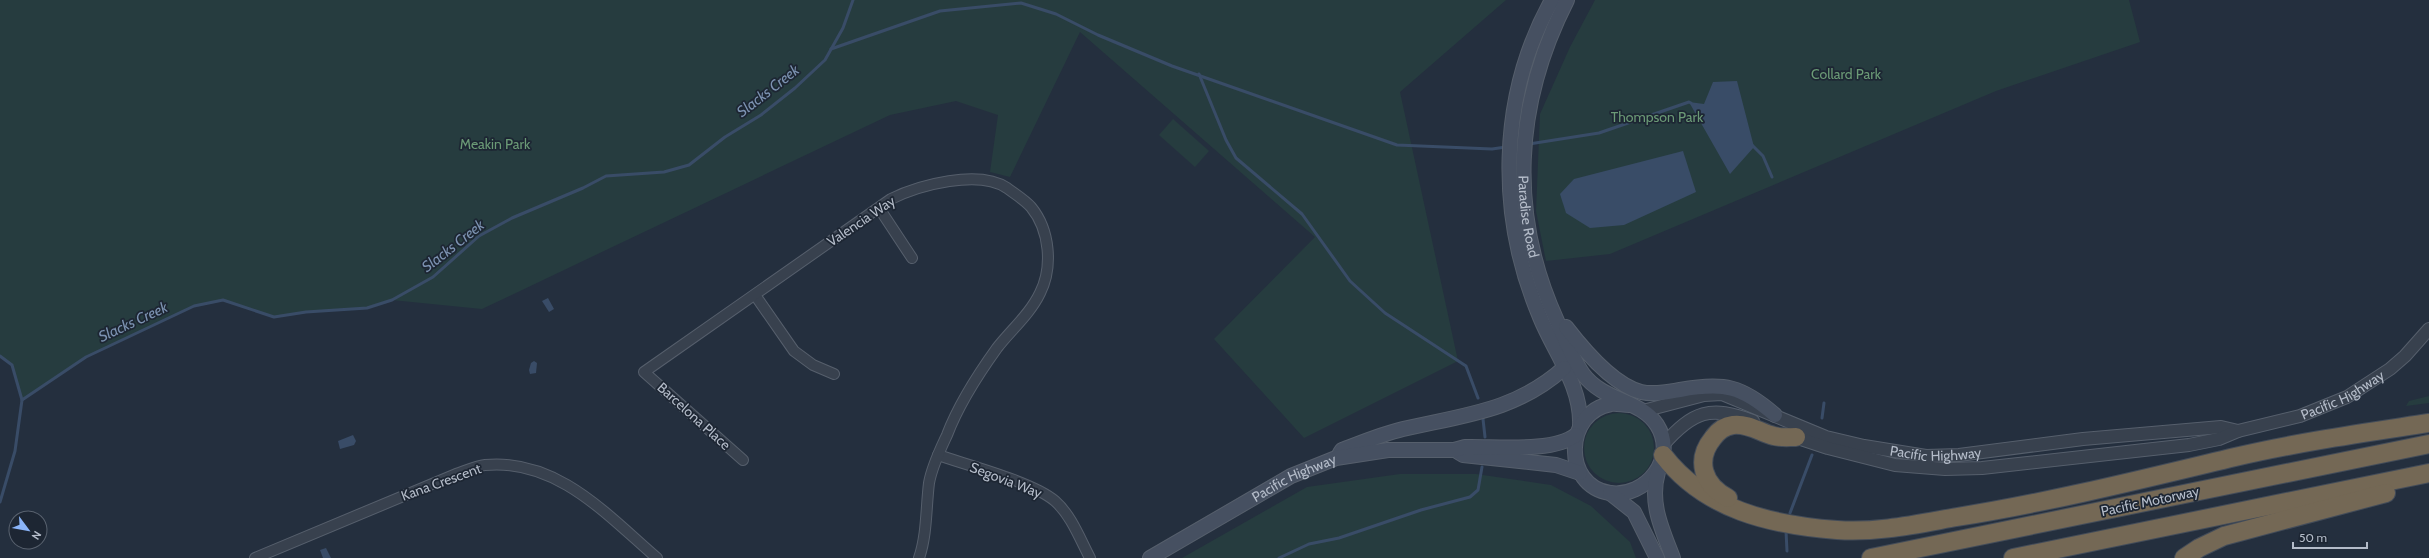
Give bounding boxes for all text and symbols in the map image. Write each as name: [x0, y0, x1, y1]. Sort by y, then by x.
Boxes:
water label: Slacks Creek: [733, 61, 803, 121]
park label: Collard Park: [1811, 65, 1882, 83]
park label: Thompson Park: [1611, 108, 1704, 126]
park label: Meakin Park: [460, 135, 531, 153]
street label: Paradise Road: [1515, 175, 1543, 260]
street label: Valencia Way: [823, 192, 899, 250]
water label: Slacks Creek: [418, 216, 488, 276]
water label: Slacks Creek: [96, 298, 171, 346]
street label: Pacific Highway: [2298, 366, 2388, 424]
street label: Barcelona Place: [654, 378, 734, 454]
street label: Pacific Highway: [1889, 441, 1982, 465]
street label: Pacific Highway: [1248, 450, 1339, 506]
street label: Segovia Way: [967, 458, 1045, 502]
street label: Kana Crescent: [398, 459, 484, 505]
street label: Pacific Motorway: [2099, 482, 2201, 520]
north arrow: [8, 510, 48, 550]
scale bar: [2293, 524, 2367, 550]
text: N: [28, 528, 44, 542]
text: 50 m: [2299, 530, 2327, 545]

